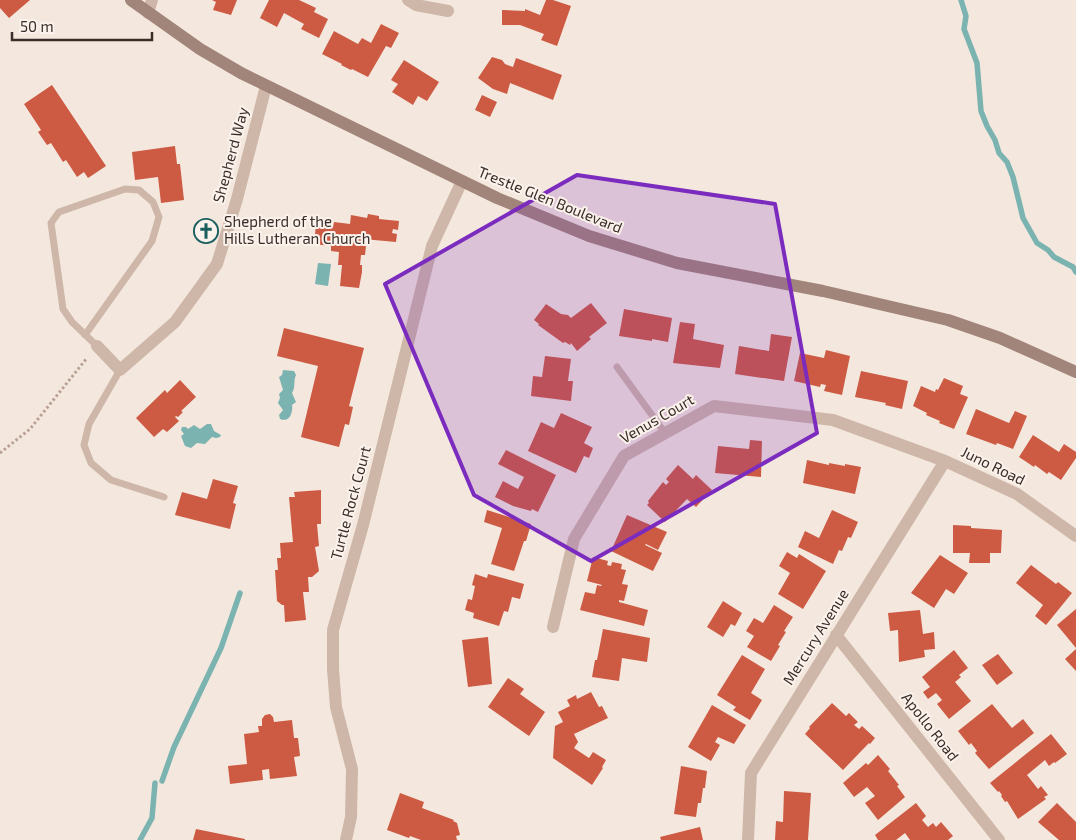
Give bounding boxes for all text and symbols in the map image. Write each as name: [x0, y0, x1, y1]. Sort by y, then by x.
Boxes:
scale bar: [12, 10, 152, 42]
text: 50 m: [20, 17, 54, 35]
street label: Shepherd Way: [209, 105, 251, 205]
street label: Trestle Glen Boulevard: [476, 162, 625, 236]
place label: Shepherd of the Hills Lutheran Church: [224, 212, 370, 247]
church icon: Shepherd of the Hills Lutheran Church: [193, 218, 219, 244]
street label: Venus Court: [616, 390, 697, 446]
street label: Juno Road: [959, 442, 1028, 488]
street label: Turtle Rock Court: [326, 444, 374, 561]
street label: Mercury Avenue: [778, 585, 852, 688]
street label: Apollo Road: [898, 689, 963, 764]

